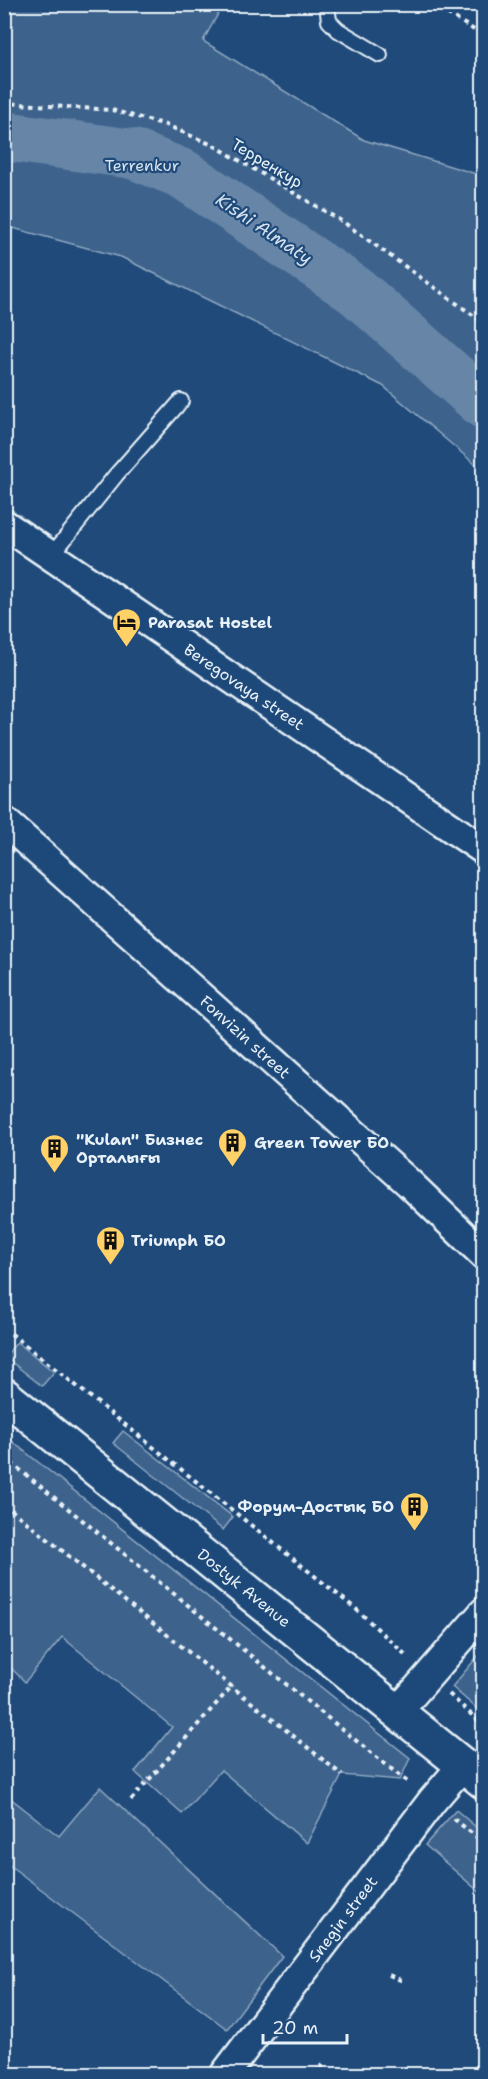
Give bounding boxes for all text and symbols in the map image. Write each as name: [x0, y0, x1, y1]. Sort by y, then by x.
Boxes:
street label: Терренкур: [227, 133, 307, 193]
park label: Terrenkur: [105, 155, 179, 176]
water label: Kіshі Almaty: [211, 188, 317, 270]
hotel icon: Parasat Hostel: [111, 606, 143, 648]
place label: Parasat Hostel: [148, 612, 273, 633]
street label: Beregovaya street: [180, 639, 308, 735]
street label: Fonvizin street: [195, 991, 295, 1083]
building icon: Green Tower БО: [217, 1126, 249, 1168]
place label: "Kulan" Бизнес Орталығы: [76, 1129, 203, 1168]
building icon: "Kulan" Бизнес Орталығы: [39, 1132, 71, 1174]
place label: Green Tower БО: [254, 1132, 389, 1153]
building icon: Triumph БО: [94, 1224, 126, 1266]
place label: Triumph БО: [131, 1230, 226, 1251]
building icon: Форум-Достық БО: [399, 1490, 431, 1532]
place label: Форум-Достық БО: [238, 1496, 394, 1517]
street label: Dostyk Avenue: [193, 1544, 295, 1632]
street label: Snegin street: [304, 1872, 382, 1966]
scale bar: [263, 2007, 347, 2045]
text: 20 m: [272, 2016, 318, 2040]

